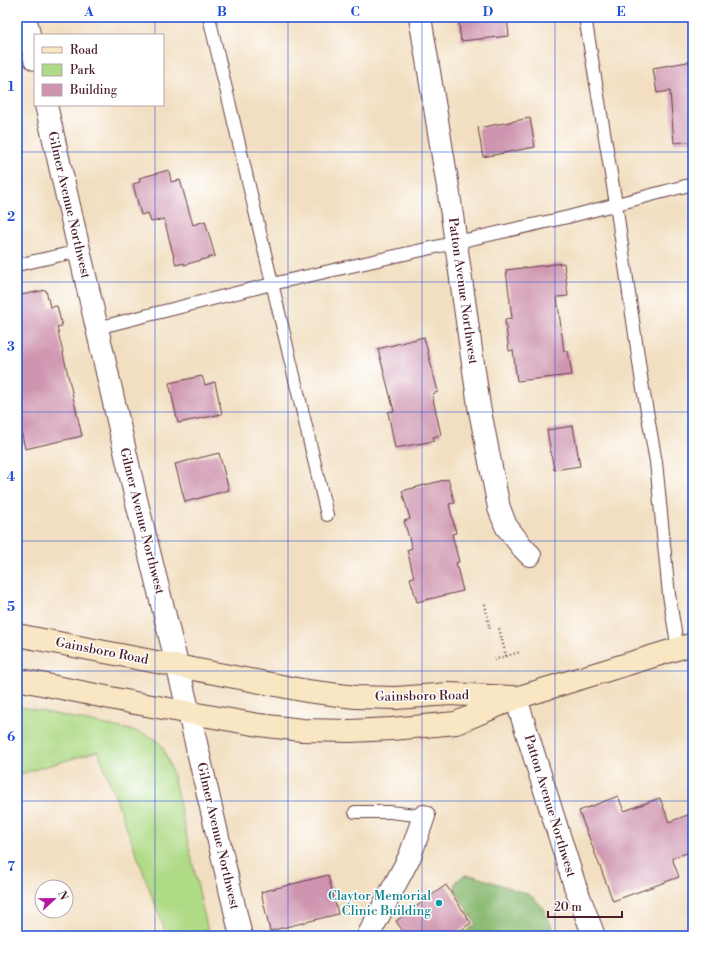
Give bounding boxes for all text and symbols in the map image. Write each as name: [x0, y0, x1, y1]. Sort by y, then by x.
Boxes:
text: A: [83, 4, 94, 20]
text: B: [217, 4, 227, 20]
text: C: [350, 4, 360, 20]
text: D: [483, 4, 493, 20]
text: E: [616, 4, 626, 20]
legend: [34, 34, 164, 106]
text: Road: [70, 43, 98, 58]
text: Park: [70, 63, 96, 78]
text: 1: [8, 79, 15, 95]
text: Building: [69, 83, 118, 98]
street label: Gilmer Avenue Northwest: [44, 130, 94, 281]
text: 2: [7, 209, 15, 225]
street label: Patton Avenue Northwest: [445, 217, 481, 366]
text: 3: [7, 339, 15, 355]
street label: Gilmer Avenue Northwest: [116, 446, 168, 596]
text: 4: [7, 469, 16, 485]
text: 5: [7, 599, 15, 615]
street label: Gainsboro Road: [54, 634, 150, 668]
street label: Gainsboro Road: [375, 687, 470, 705]
text: 6: [7, 729, 15, 745]
street label: Patton Avenue Northwest: [521, 733, 579, 880]
street label: Gilmer Avenue Northwest: [193, 761, 243, 912]
text: 7: [7, 859, 15, 875]
north arrow: [34, 879, 74, 919]
place label: Claytor Memorial Clinic Building: [328, 888, 431, 919]
text: N: [54, 889, 71, 903]
scale bar: [548, 893, 622, 919]
marker: Claytor Memorial Clinic Building: [434, 898, 444, 908]
text: 20 m: [554, 900, 582, 915]

